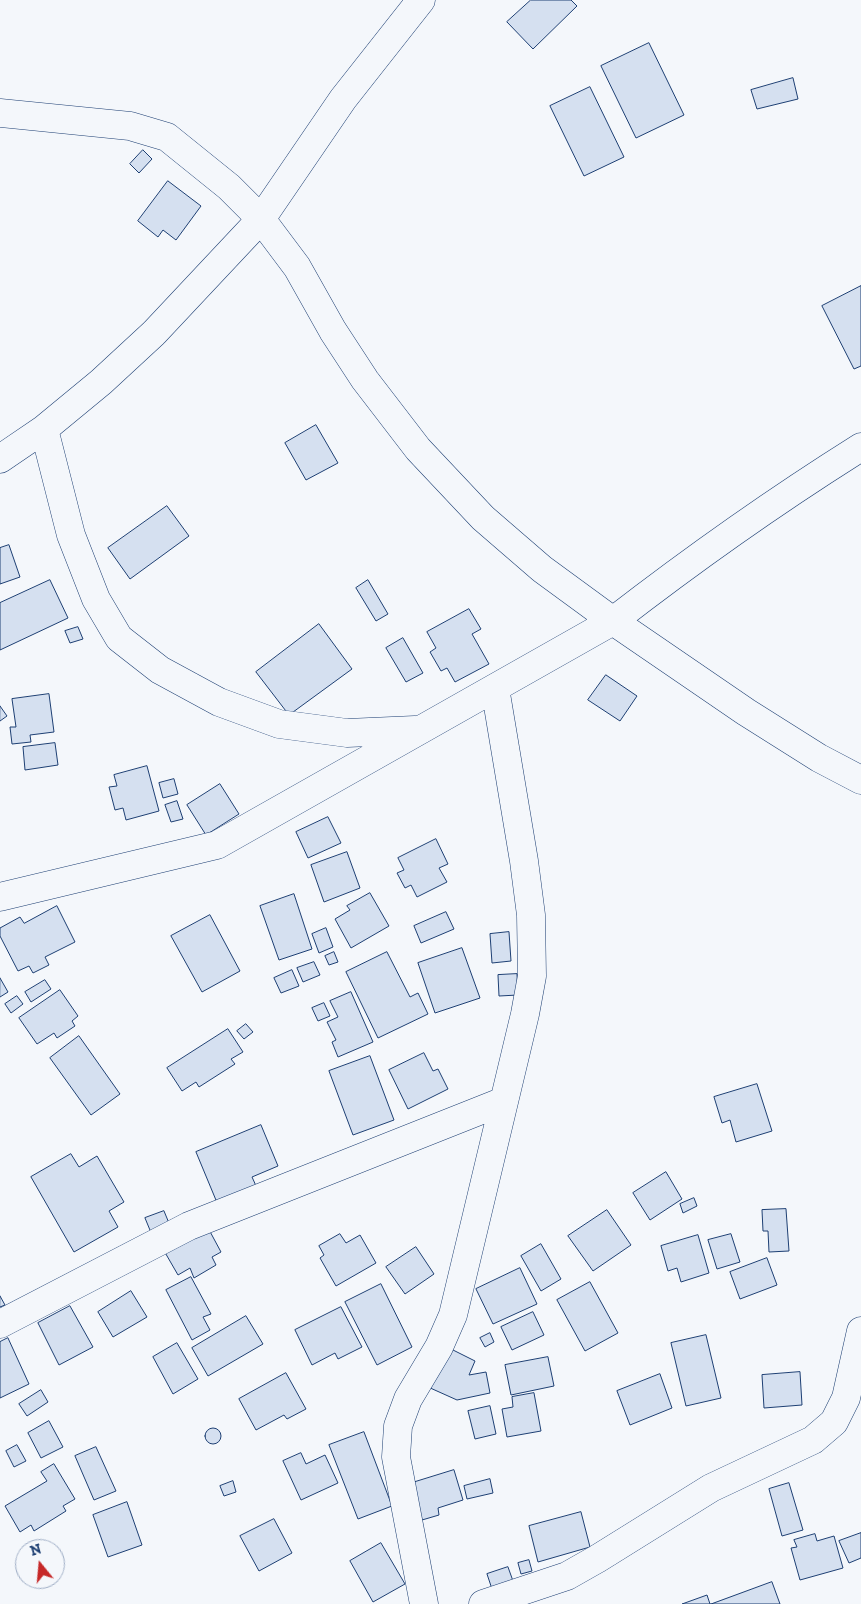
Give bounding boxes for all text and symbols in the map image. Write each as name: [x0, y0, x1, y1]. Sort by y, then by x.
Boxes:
north arrow: [15, 1539, 65, 1589]
text: N: [28, 1540, 43, 1560]

